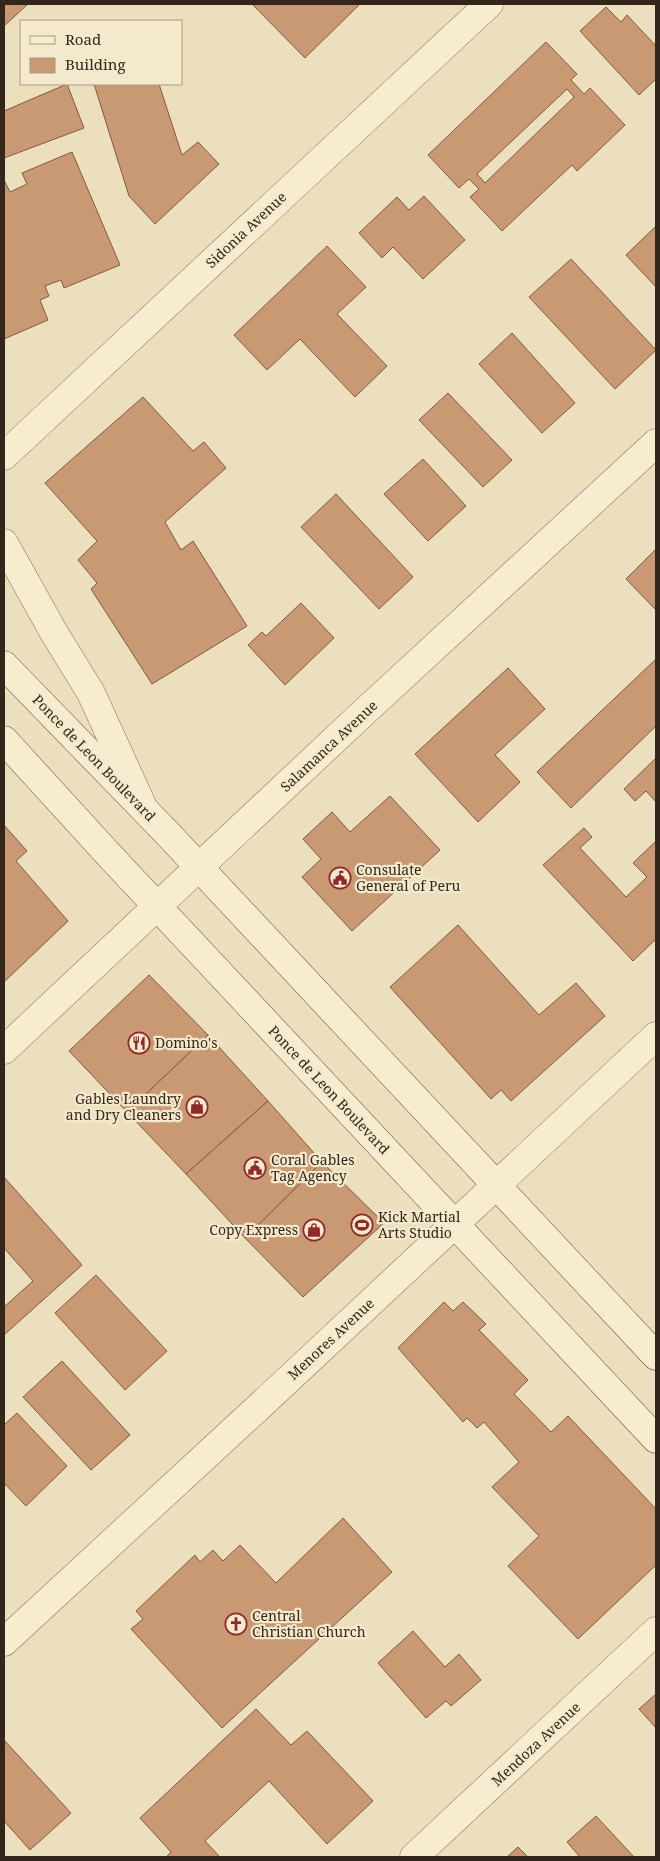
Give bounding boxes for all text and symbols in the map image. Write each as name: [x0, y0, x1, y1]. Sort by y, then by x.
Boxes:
legend: [20, 20, 182, 85]
text: Road: [65, 29, 101, 49]
text: Building: [65, 54, 126, 74]
street label: Sidonia Avenue: [201, 187, 290, 272]
street label: Ponce de Leon Boulevard: [29, 690, 160, 825]
street label: Salamanca Avenue: [276, 696, 381, 796]
place label: Consulate General of Peru: [356, 860, 461, 895]
public building icon: Consulate General of Peru: [328, 866, 352, 890]
street label: Ponce de Leon Boulevard: [265, 1021, 394, 1158]
restaurant icon: Domino's: [127, 1031, 151, 1055]
place label: Domino's: [155, 1033, 217, 1052]
place label: Gables Laundry and Dry Cleaners: [66, 1089, 181, 1124]
shop icon: Gables Laundry and Dry Cleaners: [185, 1095, 209, 1119]
place label: Coral Gables Tag Agency: [271, 1150, 354, 1185]
public building icon: Coral Gables Tag Agency: [243, 1156, 267, 1180]
place label: Kick Martial Arts Studio: [378, 1207, 461, 1242]
sports icon: Kick Martial Arts Studio: [350, 1213, 374, 1237]
shop icon: Copy Express: [302, 1218, 326, 1242]
place label: Copy Express: [209, 1220, 298, 1239]
street label: Menores Avenue: [283, 1294, 378, 1384]
place label: Central Christian Church: [252, 1606, 366, 1641]
church icon: Central Christian Church: [224, 1612, 248, 1636]
street label: Mendoza Avenue: [487, 1697, 584, 1790]

